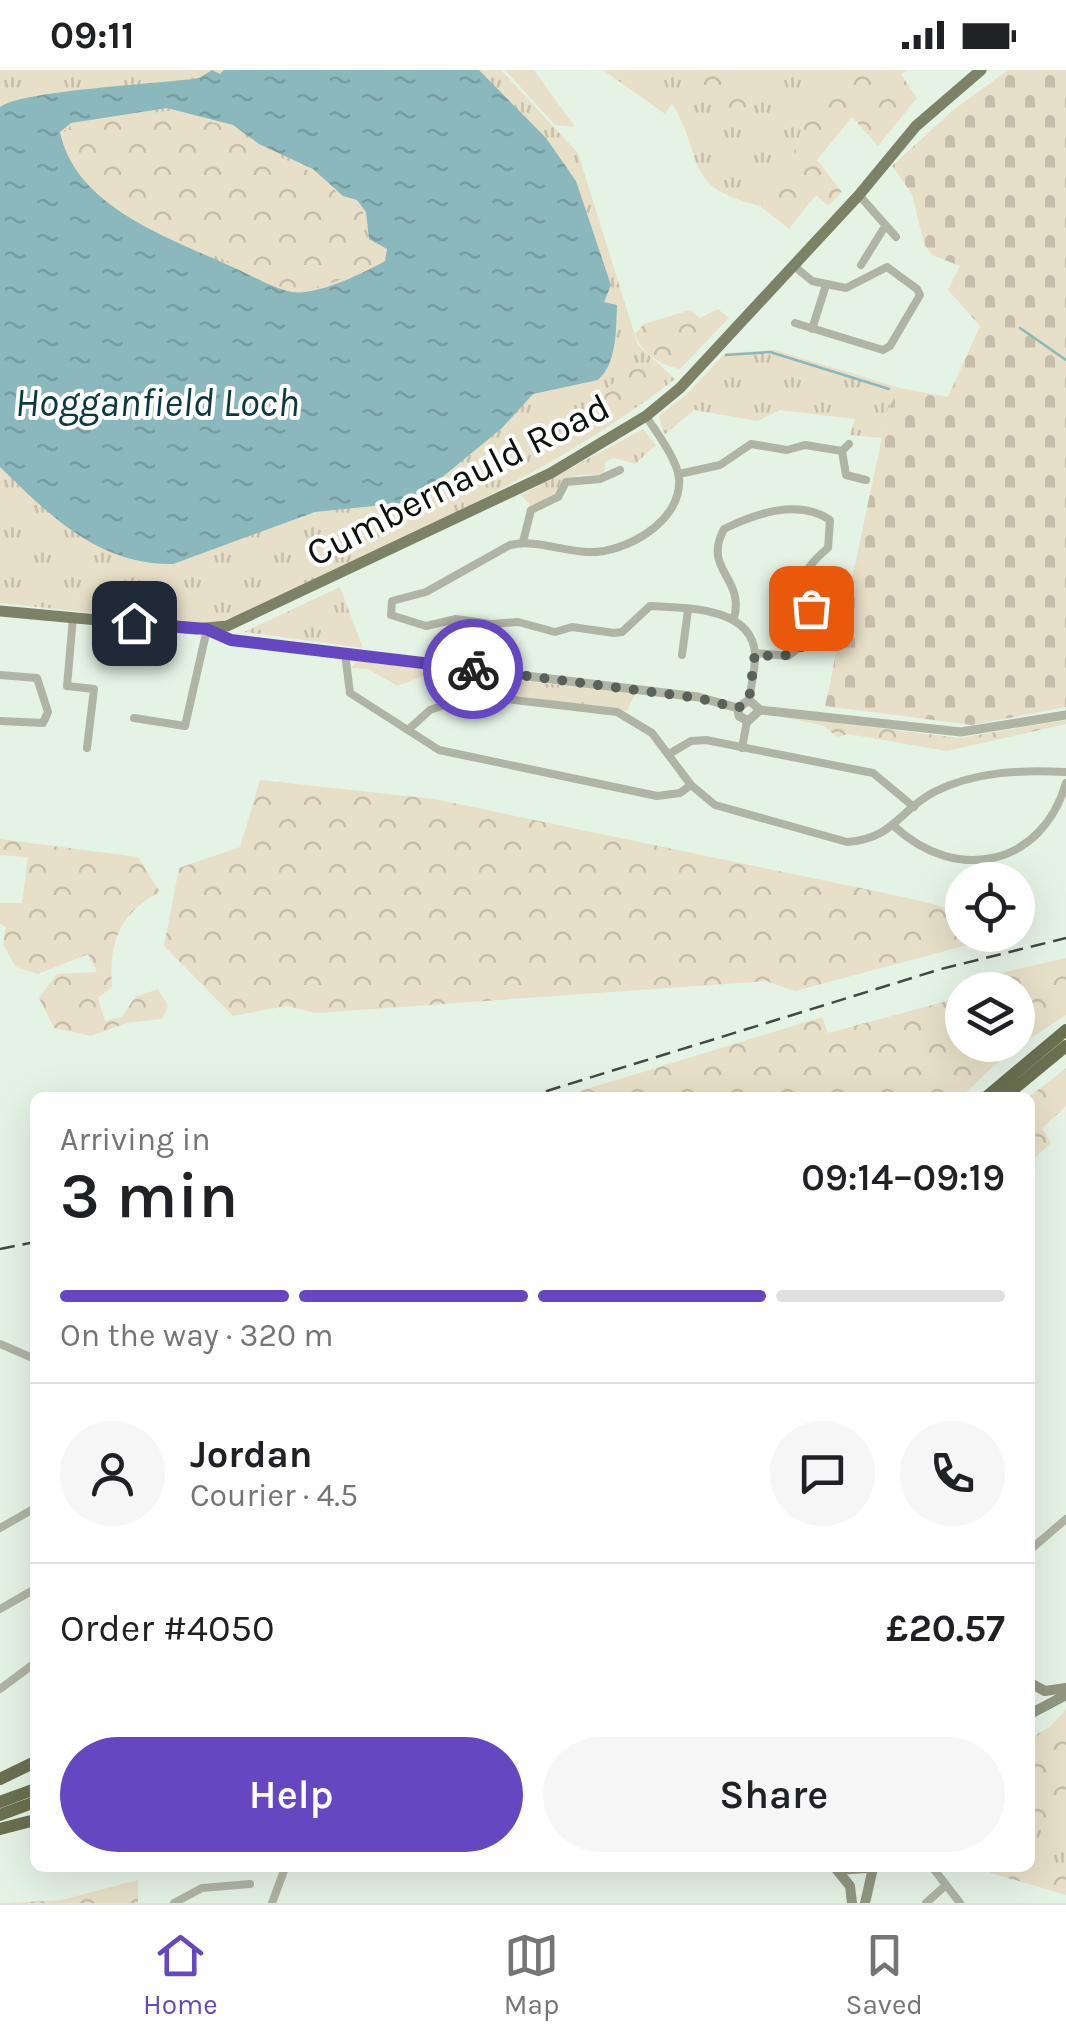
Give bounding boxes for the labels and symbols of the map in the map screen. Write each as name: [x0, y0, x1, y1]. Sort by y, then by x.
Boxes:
water label: Hogganfield Loch: [15, 379, 299, 426]
street label: Cumbernauld Road: [299, 384, 617, 576]
pin: [769, 566, 854, 651]
pin: [92, 581, 177, 666]
courier: [423, 619, 523, 719]

